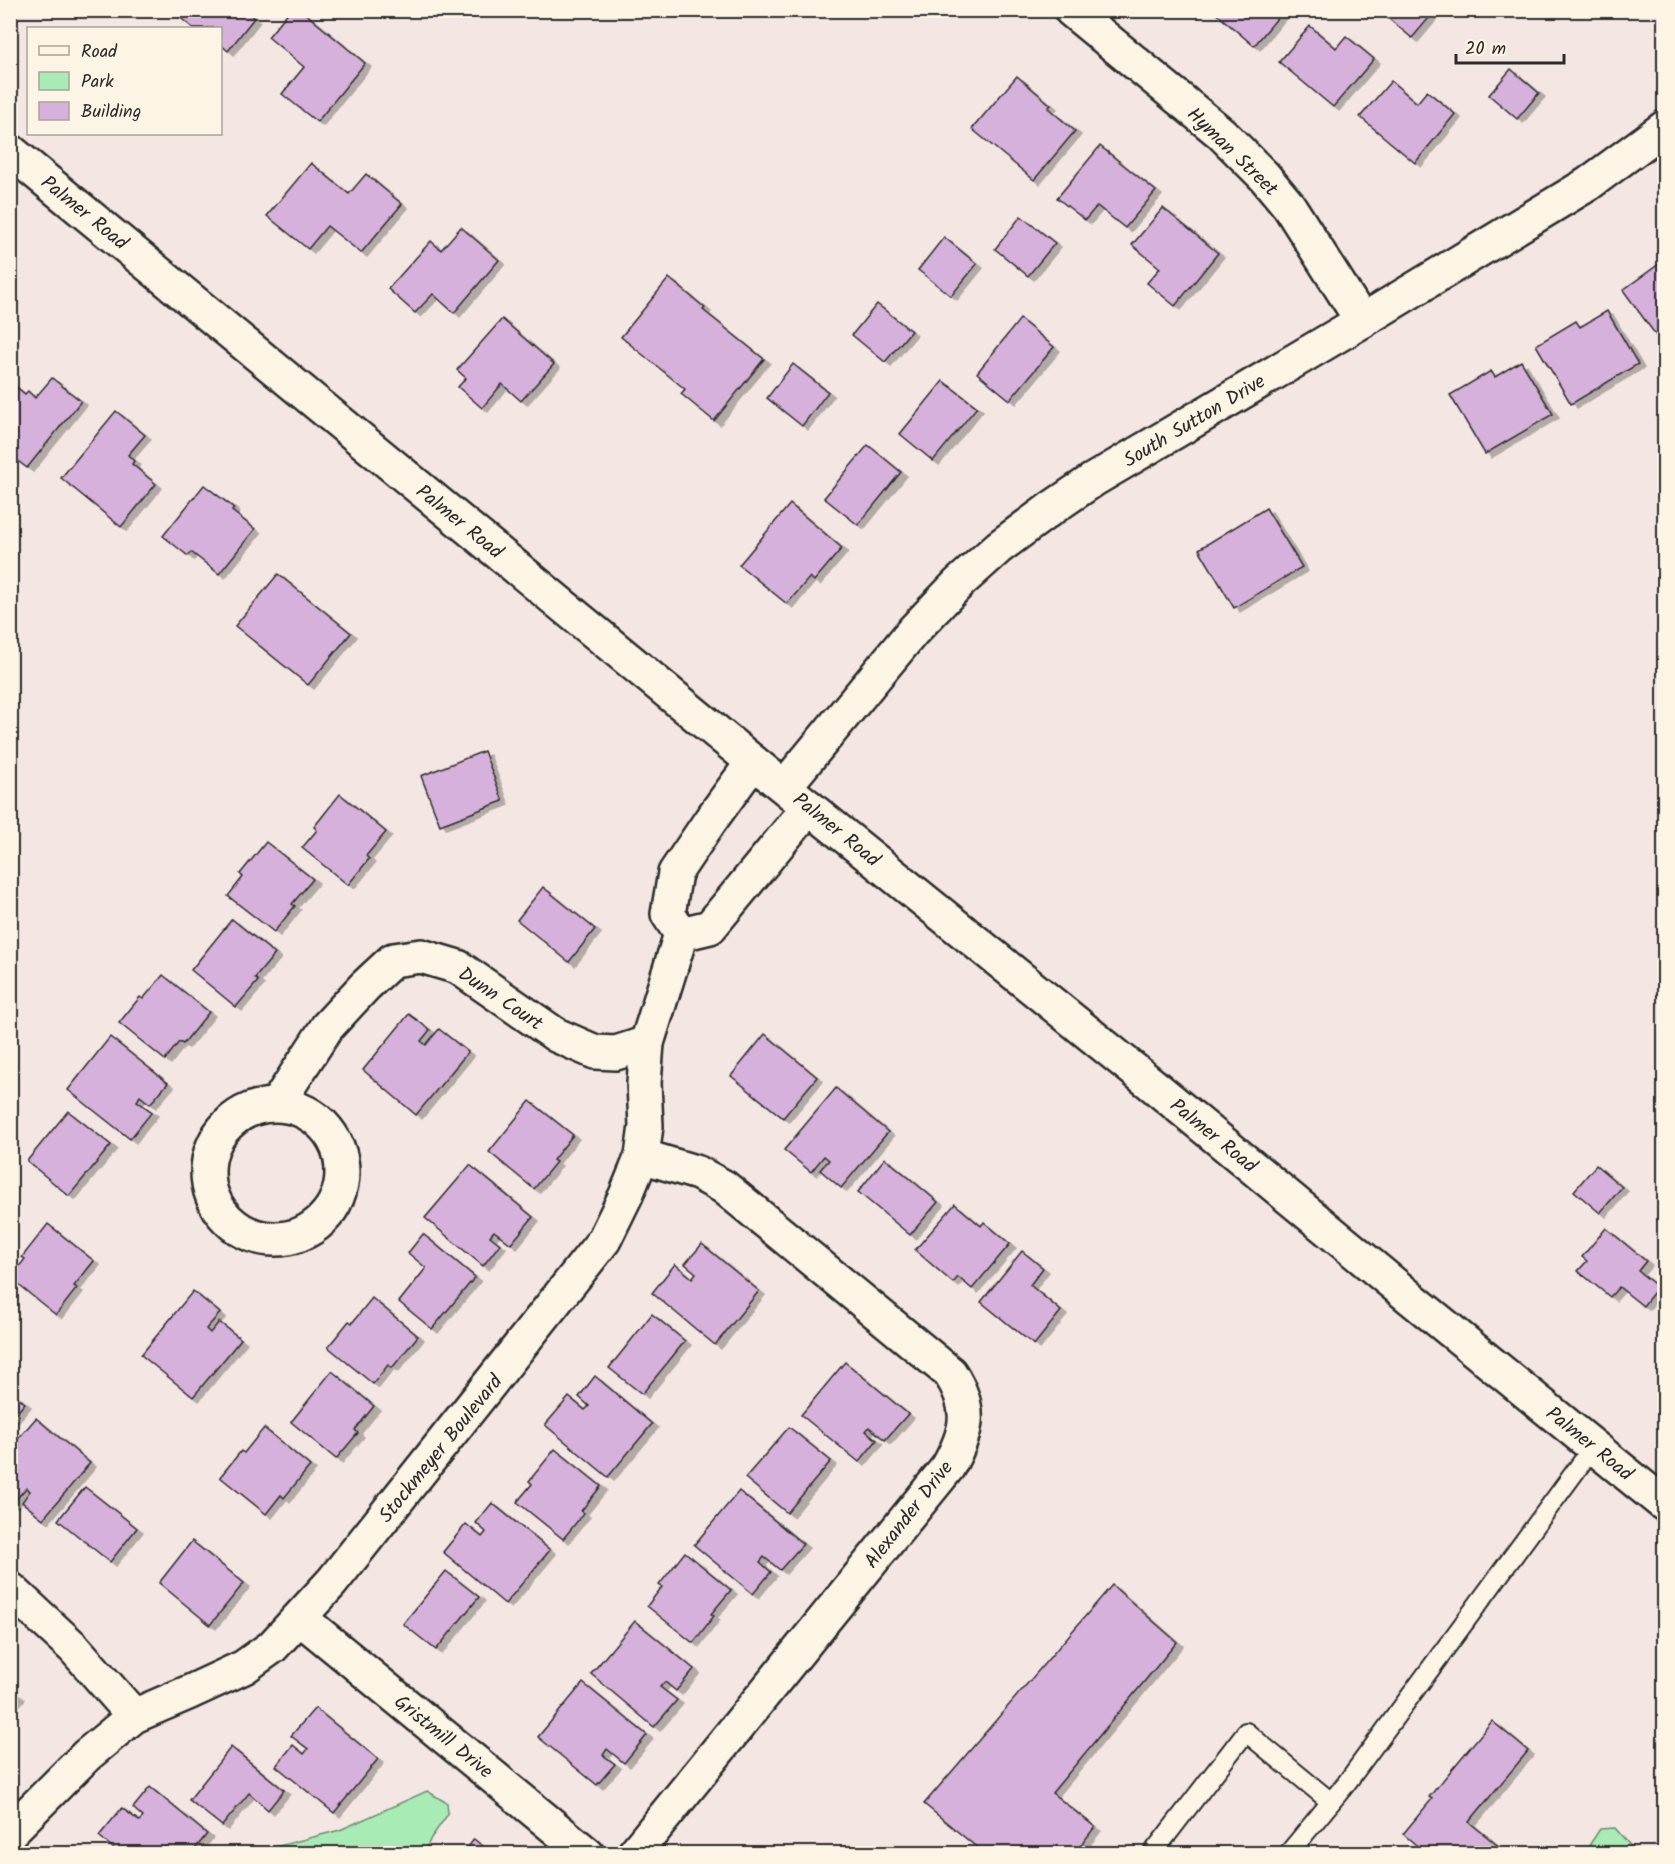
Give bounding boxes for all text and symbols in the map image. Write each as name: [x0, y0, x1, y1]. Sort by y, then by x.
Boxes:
legend: [27, 27, 222, 135]
scale bar: [1456, 27, 1564, 65]
text: 20 m: [1465, 35, 1506, 64]
text: Road: [81, 38, 118, 67]
text: Park: [81, 68, 114, 97]
text: Building: [81, 98, 141, 127]
street label: Hyman Street: [1178, 100, 1285, 205]
street label: Palmer Road: [33, 168, 135, 260]
street label: South Sutton Drive: [1118, 367, 1272, 477]
street label: Palmer Road: [408, 477, 510, 569]
street label: Palmer Road: [785, 785, 887, 877]
street label: Dunn Court: [451, 959, 549, 1040]
street label: Palmer Road: [1162, 1091, 1264, 1183]
street label: Stockmeyer Boulevard: [371, 1367, 512, 1531]
street label: Palmer Road: [1538, 1399, 1640, 1491]
street label: Alexander Drive: [857, 1454, 962, 1576]
street label: Gristmill Drive: [386, 1687, 499, 1788]

